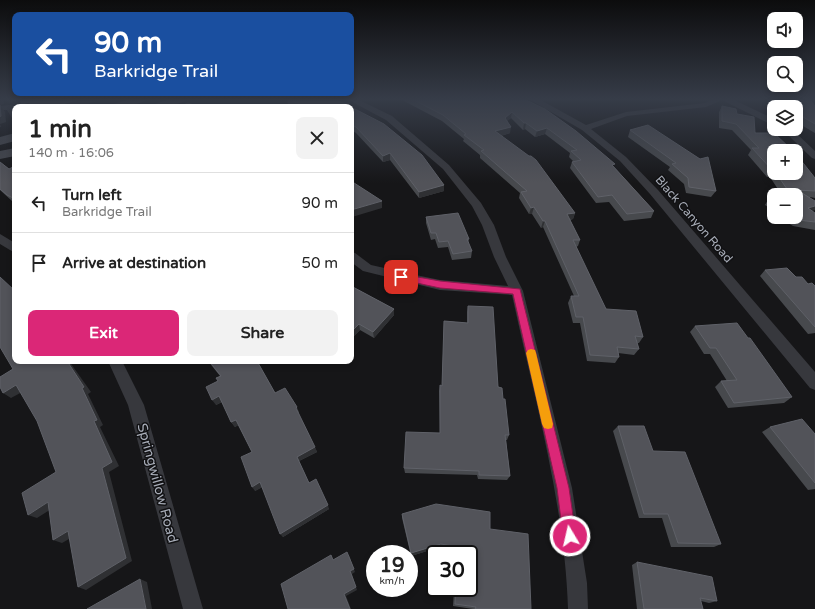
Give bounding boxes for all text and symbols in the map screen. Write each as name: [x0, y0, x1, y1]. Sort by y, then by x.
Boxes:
map controls: [767, 12, 803, 224]
button: sound: [767, 12, 803, 48]
text: 90 m: [94, 26, 162, 60]
icon: left: [28, 28, 80, 80]
button: search: [767, 56, 803, 92]
text: Barkridge Trail: [94, 60, 218, 82]
button: layers: [767, 100, 803, 136]
text: 1 min: [28, 115, 92, 144]
button: close: [296, 117, 338, 159]
button: +: [767, 144, 803, 180]
text: 140 m · 16:06: [28, 145, 114, 161]
street label: Black Canyon Road: [652, 173, 736, 265]
text: Turn left: [62, 186, 122, 204]
button: −: [767, 188, 803, 224]
icon: left: [28, 192, 50, 214]
text: 90 m: [301, 194, 338, 212]
text: Barkridge Trail: [62, 204, 152, 220]
icon: arrive: [28, 252, 50, 274]
text: Arrive at destination: [62, 254, 206, 272]
text: 50 m: [301, 254, 338, 272]
pin: [384, 260, 418, 294]
icon: arrive: [390, 266, 412, 288]
button: Exit: [28, 310, 179, 356]
button: Share: [187, 310, 338, 356]
street label: Springwillow Road: [133, 421, 182, 545]
position arrow: [549, 515, 591, 557]
speed limit sign: 30: [426, 545, 478, 597]
text: 19: [379, 554, 405, 578]
text: km/h: [379, 575, 405, 587]

